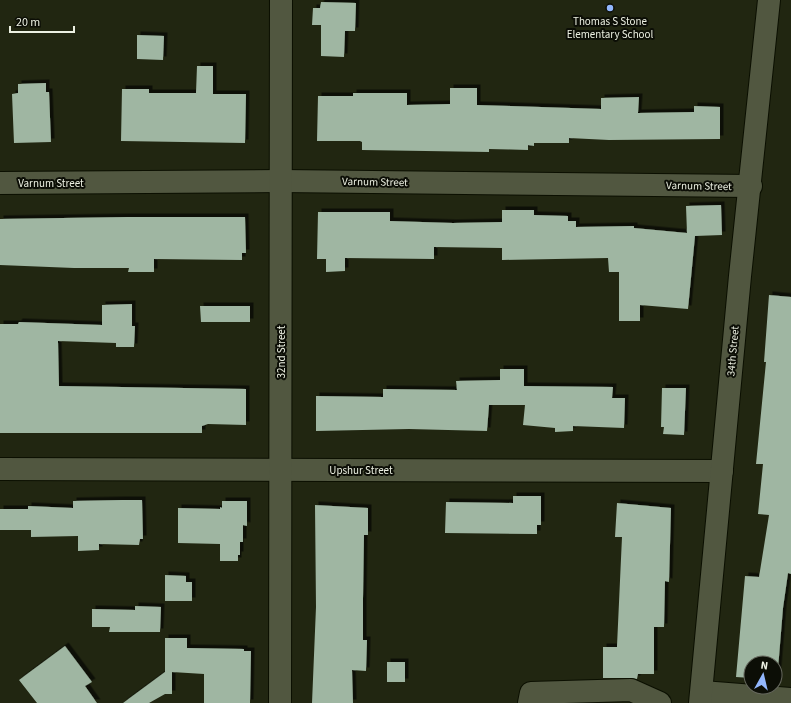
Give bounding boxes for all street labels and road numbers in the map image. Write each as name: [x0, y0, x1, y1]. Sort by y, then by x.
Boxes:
street label: Varnum Street: [342, 174, 408, 190]
street label: Varnum Street: [18, 176, 84, 191]
street label: Varnum Street: [666, 178, 732, 194]
street label: 32nd Street: [274, 325, 289, 378]
street label: 34th Street: [723, 325, 743, 377]
street label: Upshur Street: [329, 463, 393, 478]

